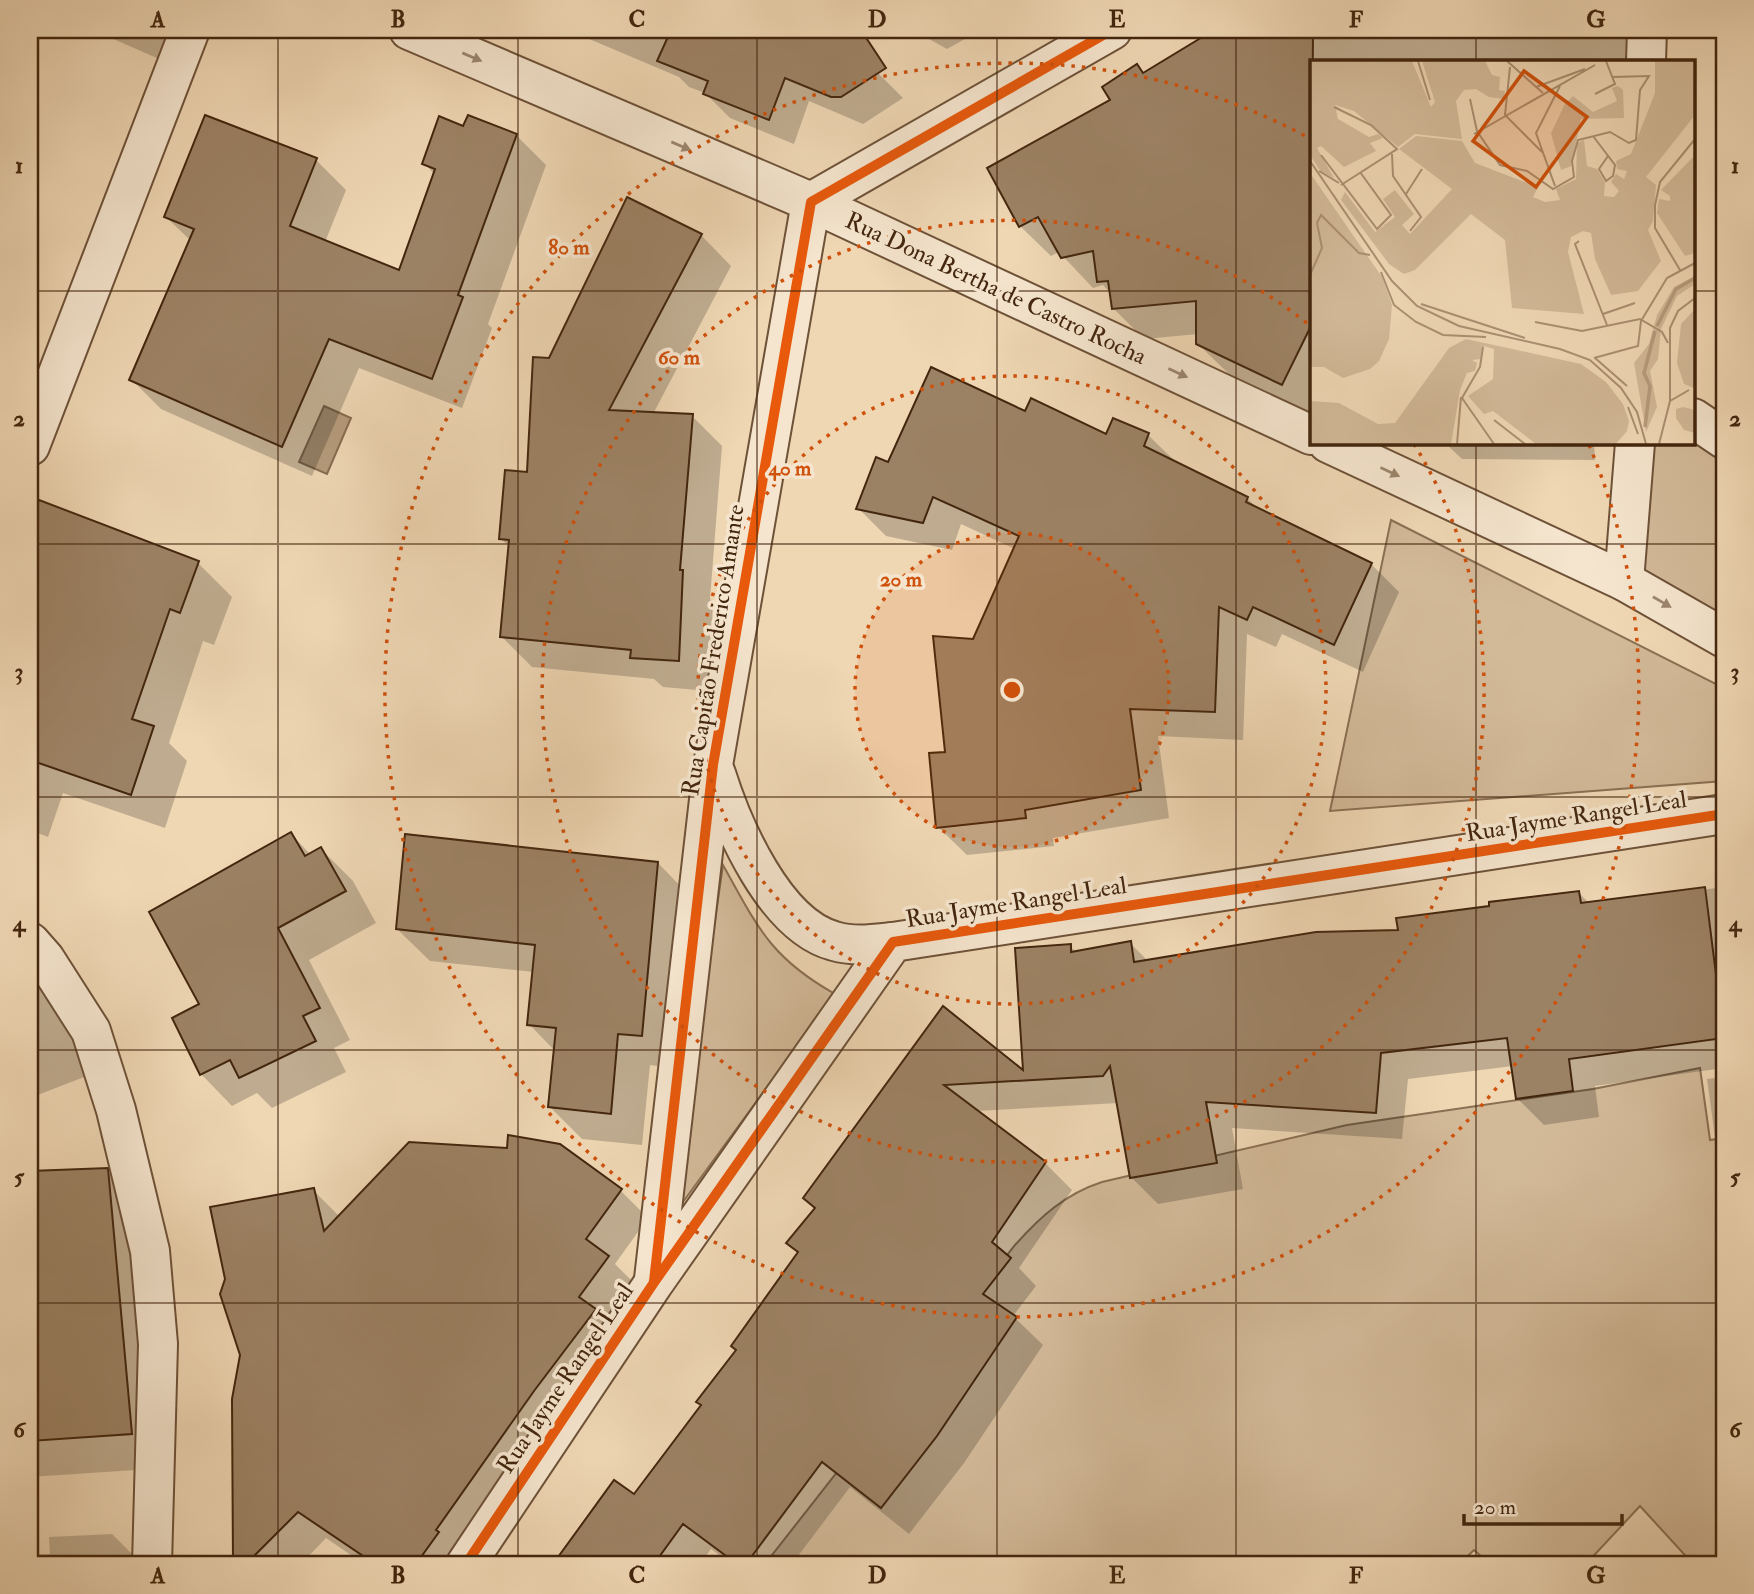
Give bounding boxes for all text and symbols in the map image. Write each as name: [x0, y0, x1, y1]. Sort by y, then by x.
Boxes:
text: A: [150, 5, 166, 34]
text: B: [390, 5, 406, 34]
text: C: [629, 5, 645, 34]
text: D: [868, 5, 886, 34]
text: E: [1109, 5, 1126, 34]
text: F: [1349, 5, 1364, 34]
text: G: [1586, 5, 1606, 34]
one-way arrow: [462, 51, 483, 62]
inset map: [1310, 60, 1694, 444]
one-way arrow: [671, 141, 692, 152]
text: 1: [15, 151, 23, 180]
text: 1: [1731, 151, 1739, 180]
street label: Rua Dona Bertha de Castro Rocha: [840, 205, 1152, 372]
text: 80 m: [548, 234, 590, 261]
text: 60 m: [658, 344, 701, 371]
one-way arrow: [1168, 367, 1188, 379]
text: 2: [13, 404, 25, 433]
text: 2: [1729, 404, 1741, 433]
text: 40 m: [768, 455, 812, 482]
one-way arrow: [1380, 466, 1400, 477]
street label: Rua Capitão Frederico Amante: [675, 502, 752, 798]
text: 20 m: [880, 566, 923, 593]
one-way arrow: [1652, 596, 1671, 608]
text: 3: [15, 657, 23, 686]
text: 3: [1731, 657, 1739, 686]
centre of rings: [1000, 678, 1024, 702]
street label: Rua Jayme Rangel Leal: [1463, 784, 1689, 849]
street label: Rua Jayme Rangel Leal: [903, 870, 1129, 935]
text: 4: [12, 909, 27, 938]
text: 4: [1728, 909, 1743, 938]
text: 5: [14, 1162, 25, 1191]
text: 5: [1730, 1162, 1741, 1191]
street label: Rua Jayme Rangel Leal: [490, 1277, 641, 1479]
text: 6: [13, 1415, 27, 1444]
text: 6: [1729, 1415, 1743, 1444]
scale bar: [1464, 1482, 1621, 1526]
text: 20 m: [1474, 1494, 1516, 1521]
text: A: [150, 1561, 166, 1590]
text: B: [390, 1561, 406, 1590]
text: C: [629, 1561, 645, 1590]
text: D: [868, 1561, 886, 1590]
text: E: [1109, 1561, 1126, 1590]
text: F: [1349, 1561, 1364, 1590]
text: G: [1586, 1561, 1606, 1590]

